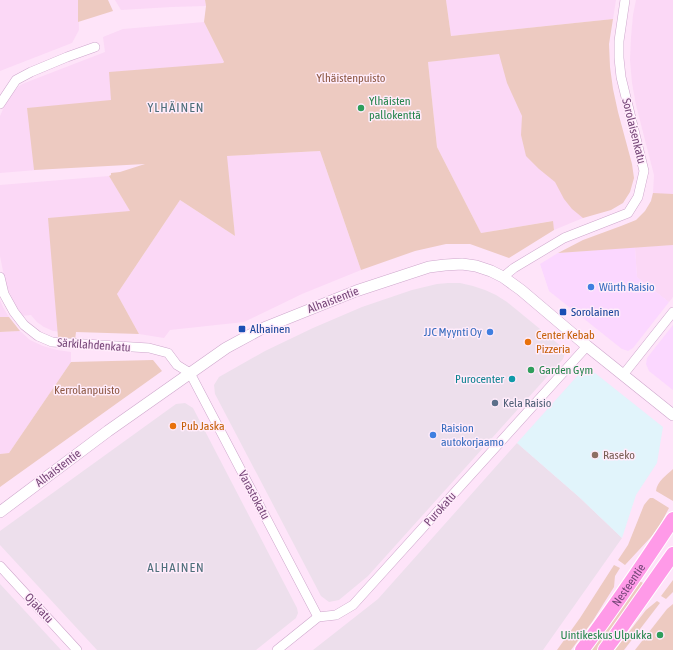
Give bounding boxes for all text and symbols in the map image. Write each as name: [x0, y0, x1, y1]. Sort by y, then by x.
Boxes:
park label: Ylhäistenpuisto: [317, 71, 386, 85]
place label: Ylhäisten pallokenttä: [369, 94, 421, 122]
street label: Sorolaisenkatu: [619, 97, 649, 165]
district label: YLHÄINEN: [148, 100, 204, 115]
marker: Ylhäisten pallokenttä: [356, 103, 366, 113]
place label: Würth Raisio: [599, 280, 655, 294]
marker: Würth Raisio: [586, 282, 596, 292]
street label: Alhaistentie: [305, 284, 361, 316]
place label: Sorolainen: [571, 305, 619, 319]
marker: Sorolainen: [558, 307, 568, 317]
place label: Alhainen: [250, 322, 290, 336]
marker: Alhainen: [237, 324, 247, 334]
place label: JJC Myynti Oy: [424, 325, 482, 339]
marker: JJC Myynti Oy: [485, 327, 495, 337]
place label: Center Kebab Pizzeria: [536, 328, 595, 356]
street label: Särkilahdenkatu: [57, 335, 131, 355]
marker: Center Kebab Pizzeria: [523, 337, 533, 347]
place label: Garden Gym: [539, 363, 593, 377]
marker: Garden Gym: [526, 365, 536, 375]
place label: Purocenter: [455, 372, 504, 386]
marker: Purocenter: [507, 374, 517, 384]
park label: Kerrolanpuisto: [54, 383, 120, 397]
place label: Kela Raisio: [503, 396, 552, 410]
marker: Kela Raisio: [490, 398, 500, 408]
place label: Pub Jaska: [181, 419, 225, 433]
marker: Pub Jaska: [168, 421, 178, 431]
place label: Raision autokorjaamo: [441, 421, 504, 449]
marker: Raision autokorjaamo: [428, 430, 438, 440]
street label: Alhaistentie: [32, 446, 84, 490]
place label: Raseko: [603, 448, 635, 462]
marker: Raseko: [590, 450, 600, 460]
street label: Varastokatu: [235, 468, 273, 522]
street label: Purokatu: [421, 489, 459, 529]
district label: ALHAINEN: [147, 560, 205, 575]
street label: Nesteentie: [609, 561, 648, 609]
street label: Ojakatu: [22, 590, 56, 626]
place label: Uintikeskus Ulpukka: [561, 628, 652, 642]
marker: Uintikeskus Ulpukka: [655, 630, 665, 640]

